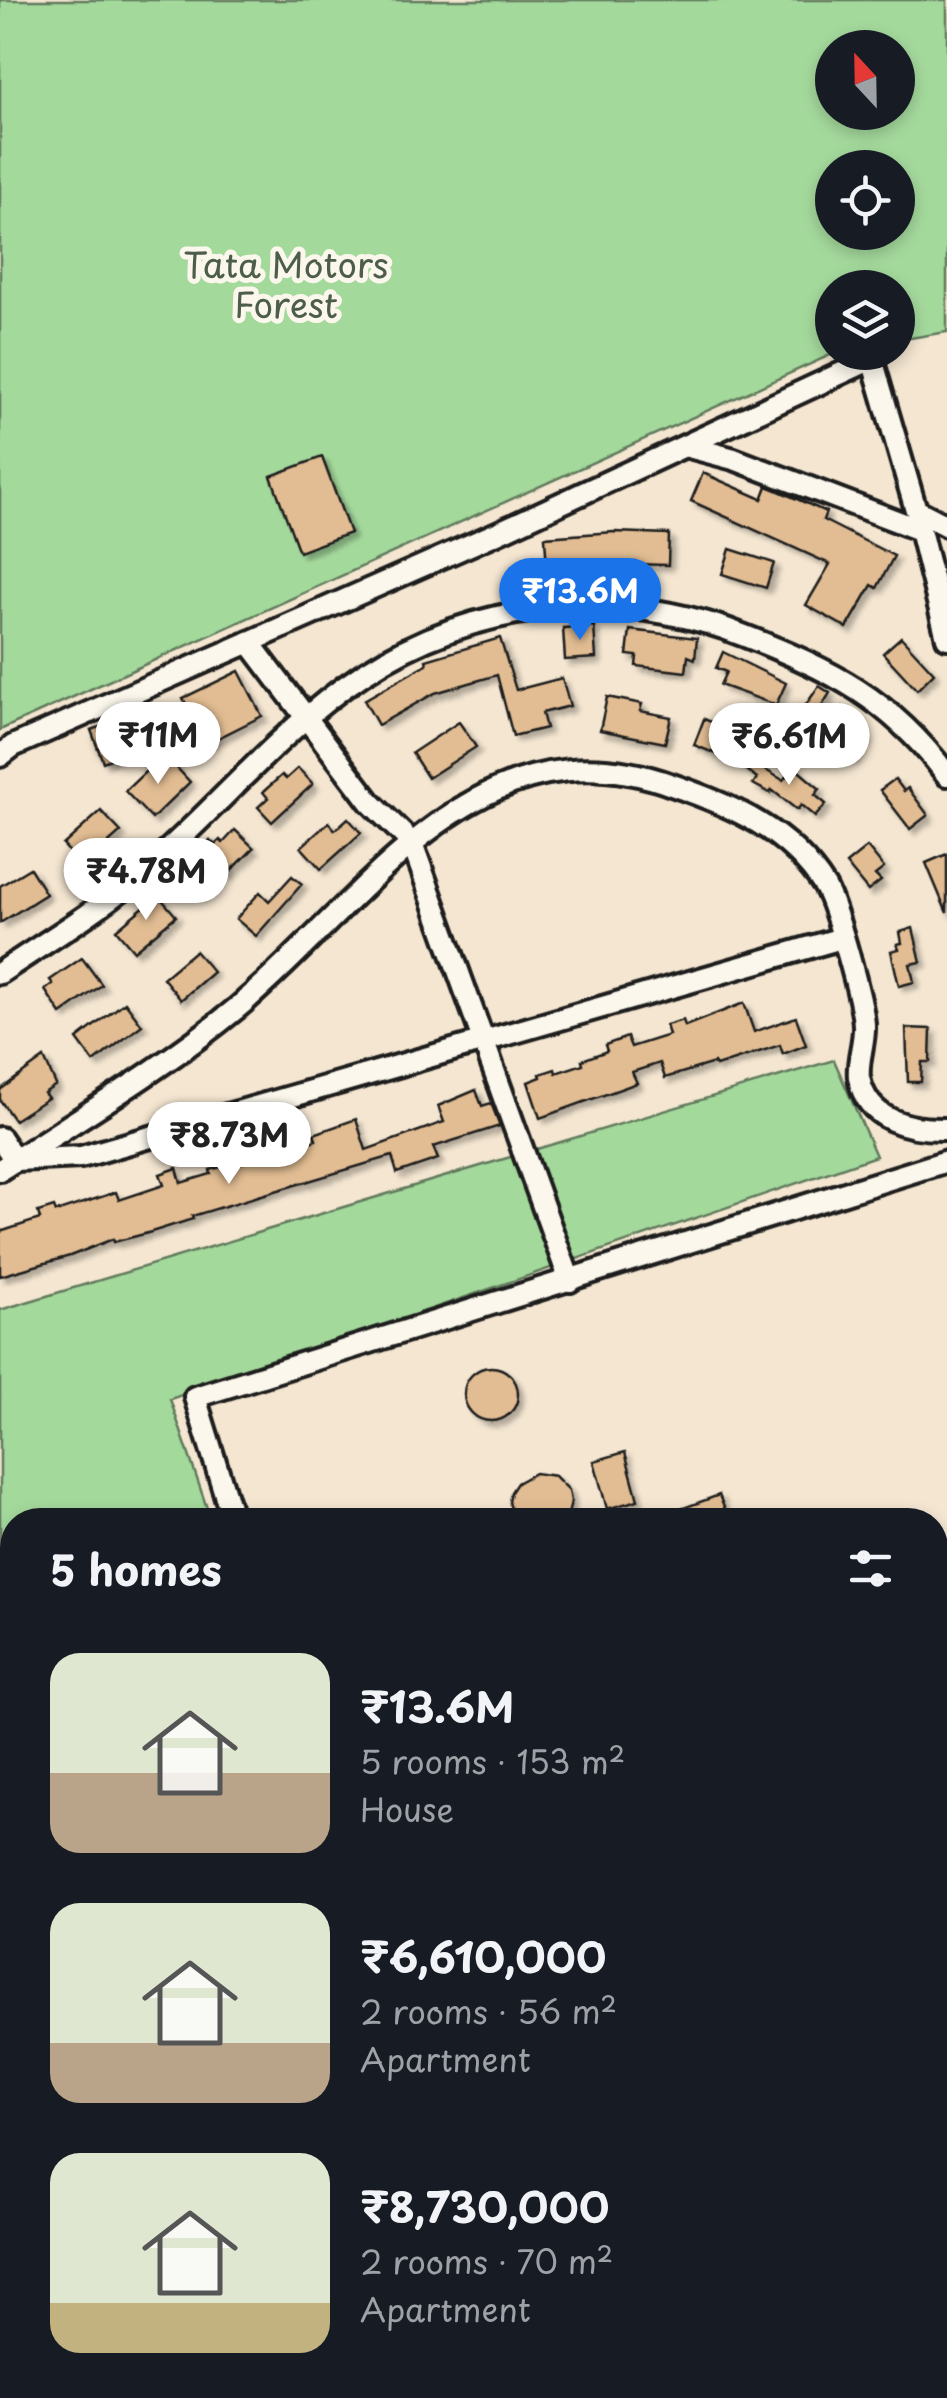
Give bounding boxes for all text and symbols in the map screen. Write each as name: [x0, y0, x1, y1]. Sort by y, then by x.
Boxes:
north arrow: [815, 30, 915, 130]
map controls: [815, 30, 915, 370]
button: locate: [815, 150, 915, 250]
park label: Tata Motors Forest: [183, 237, 389, 330]
button: layers: [815, 270, 915, 370]
pin: ₹13.6M: [499, 558, 661, 643]
text: ₹13.6M: [521, 566, 639, 614]
pin: ₹11M: [99, 702, 217, 787]
pin: ₹6.61M: [708, 703, 870, 788]
text: ₹11M: [118, 710, 198, 758]
text: ₹6.61M: [731, 711, 847, 759]
pin: ₹4.78M: [65, 838, 227, 923]
text: ₹4.78M: [86, 846, 206, 894]
pin: ₹8.73M: [148, 1102, 310, 1187]
text: ₹8.73M: [169, 1110, 289, 1158]
text: 5 homes: [50, 1537, 222, 1600]
icon: filters: [843, 1541, 898, 1596]
text: ₹13.6M: [360, 1674, 514, 1737]
icon: home: [130, 1693, 250, 1813]
text: 5 rooms · 153 m²: [360, 1737, 625, 1785]
text: House: [360, 1785, 454, 1833]
text: ₹6,610,000: [360, 1924, 606, 1987]
icon: home: [130, 1943, 250, 2063]
text: 2 rooms · 56 m²: [360, 1987, 617, 2035]
text: Apartment: [360, 2035, 531, 2083]
text: ₹8,730,000: [360, 2174, 609, 2237]
icon: home: [130, 2193, 250, 2313]
text: 2 rooms · 70 m²: [360, 2237, 613, 2285]
text: Apartment: [360, 2285, 531, 2333]

